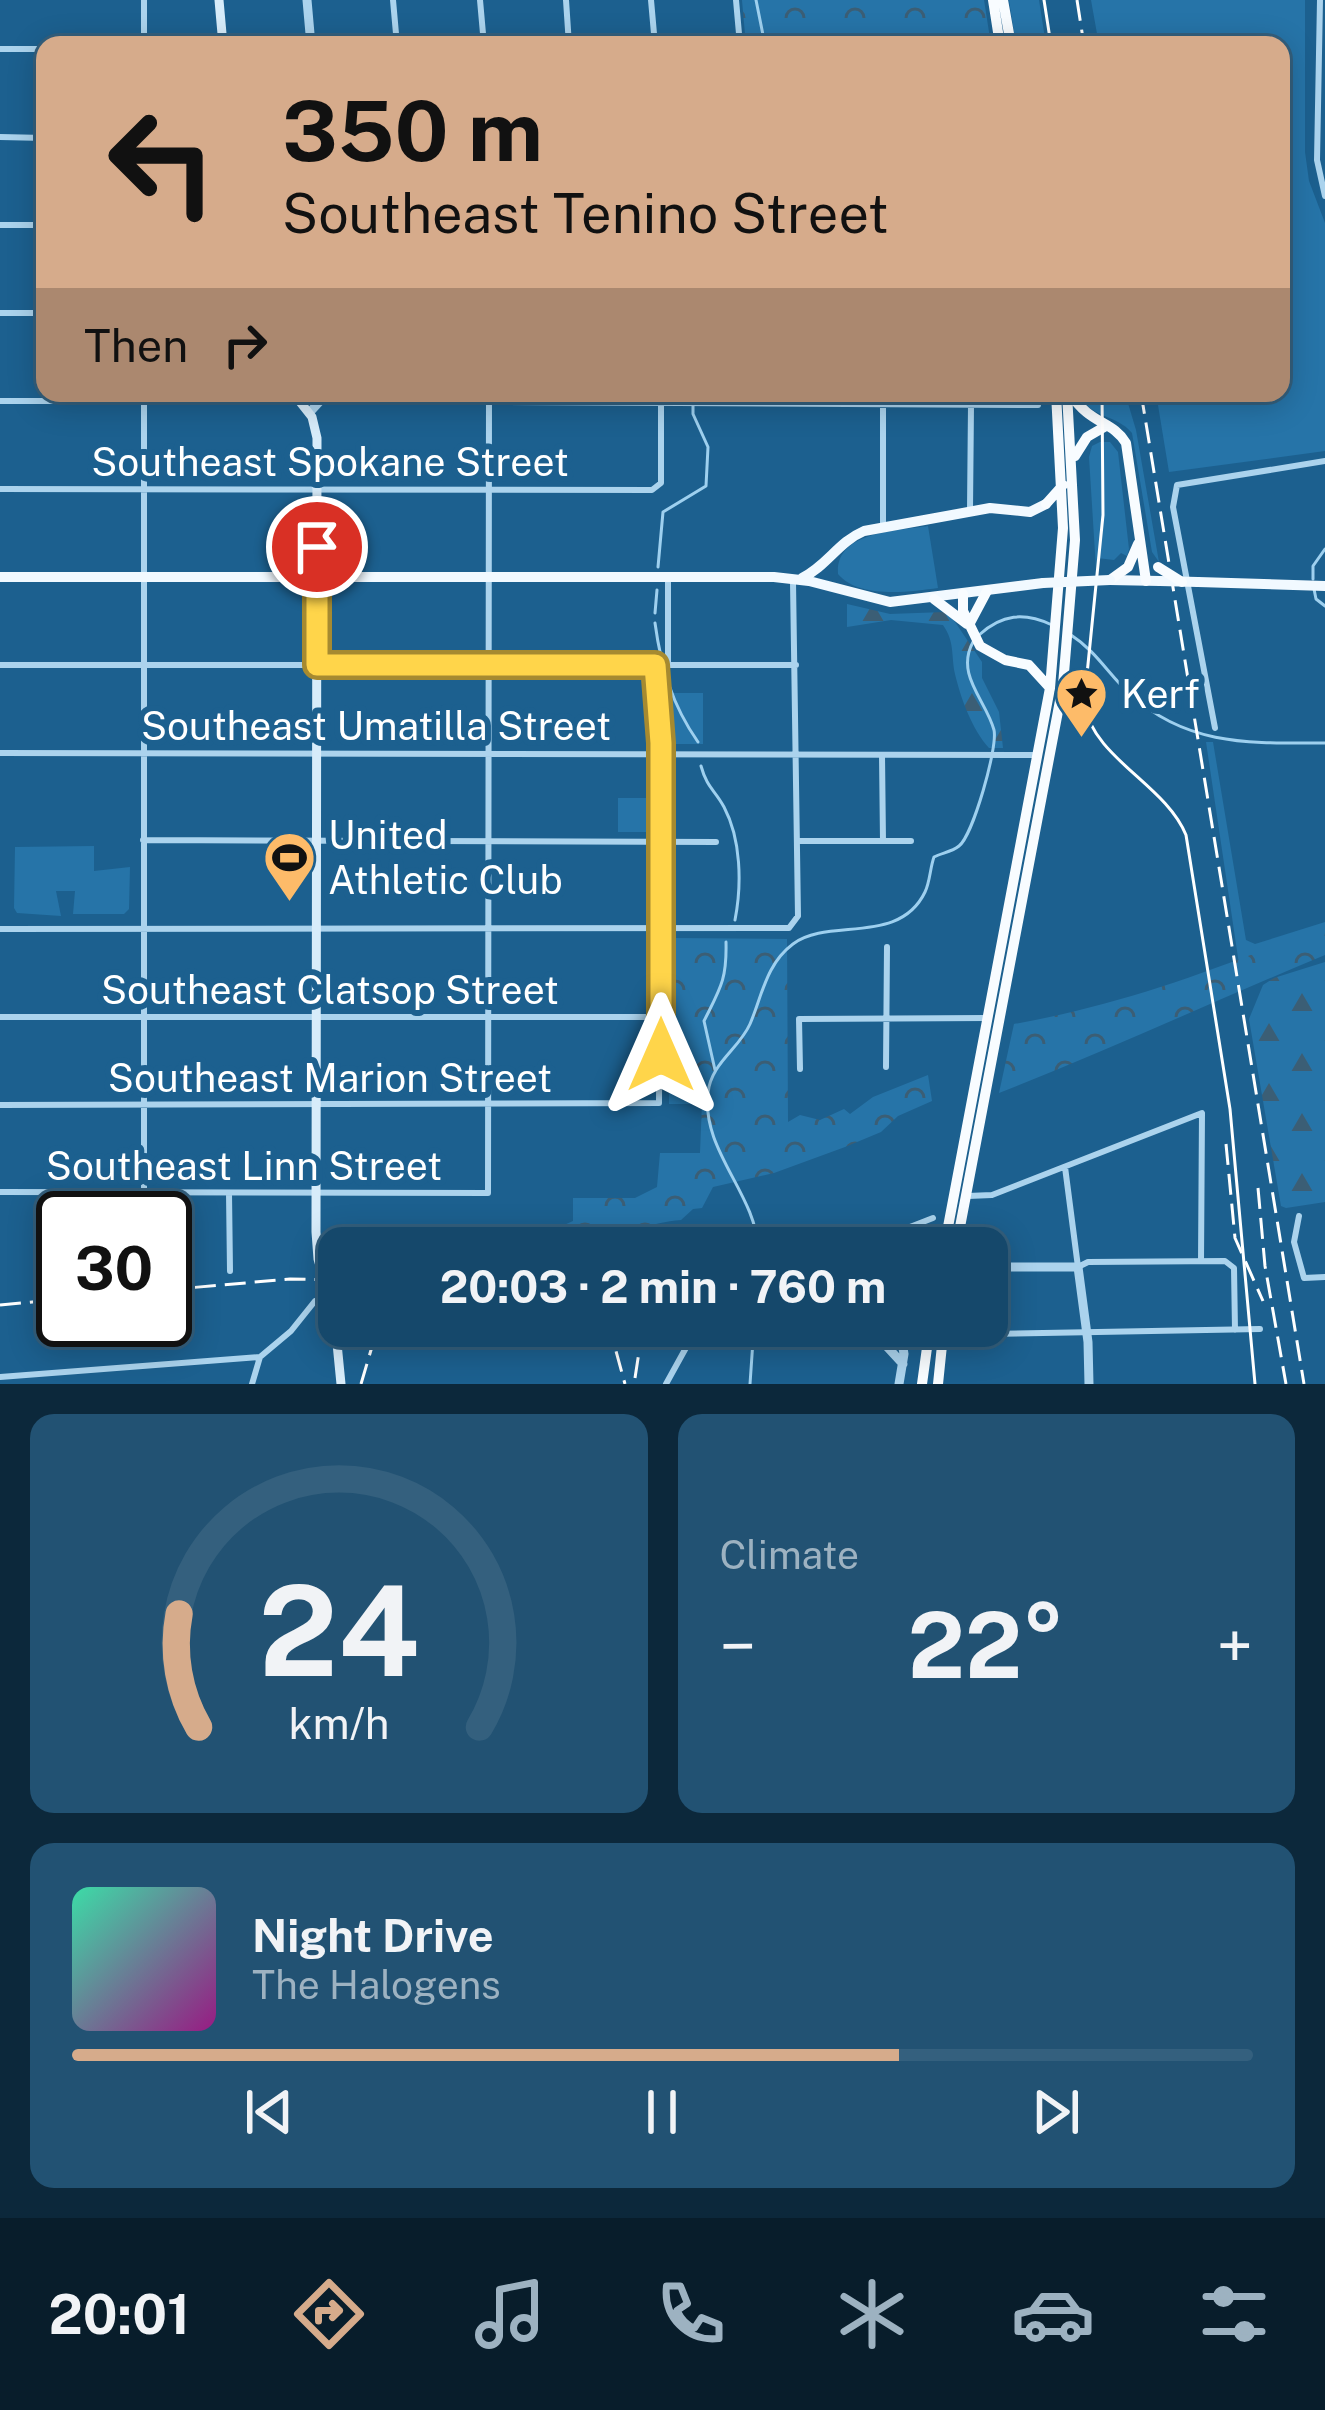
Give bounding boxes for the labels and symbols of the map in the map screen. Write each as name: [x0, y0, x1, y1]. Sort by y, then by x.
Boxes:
street label: Southeast Spokane Street: [91, 439, 569, 485]
pin: [266, 496, 368, 598]
place icon: Kerf: [1054, 666, 1110, 740]
place label: Kerf: [1121, 671, 1200, 717]
street label: Southeast Umatilla Street: [141, 703, 611, 749]
place label: United Athletic Club: [328, 812, 563, 903]
sports icon: United Athletic Club: [261, 829, 317, 903]
street label: Southeast Clatsop Street: [101, 967, 559, 1013]
position arrow: [598, 992, 724, 1118]
street label: Southeast Marion Street: [108, 1055, 552, 1101]
street label: Southeast Linn Street: [46, 1143, 442, 1189]
speed limit sign: 30: [36, 1191, 192, 1347]

